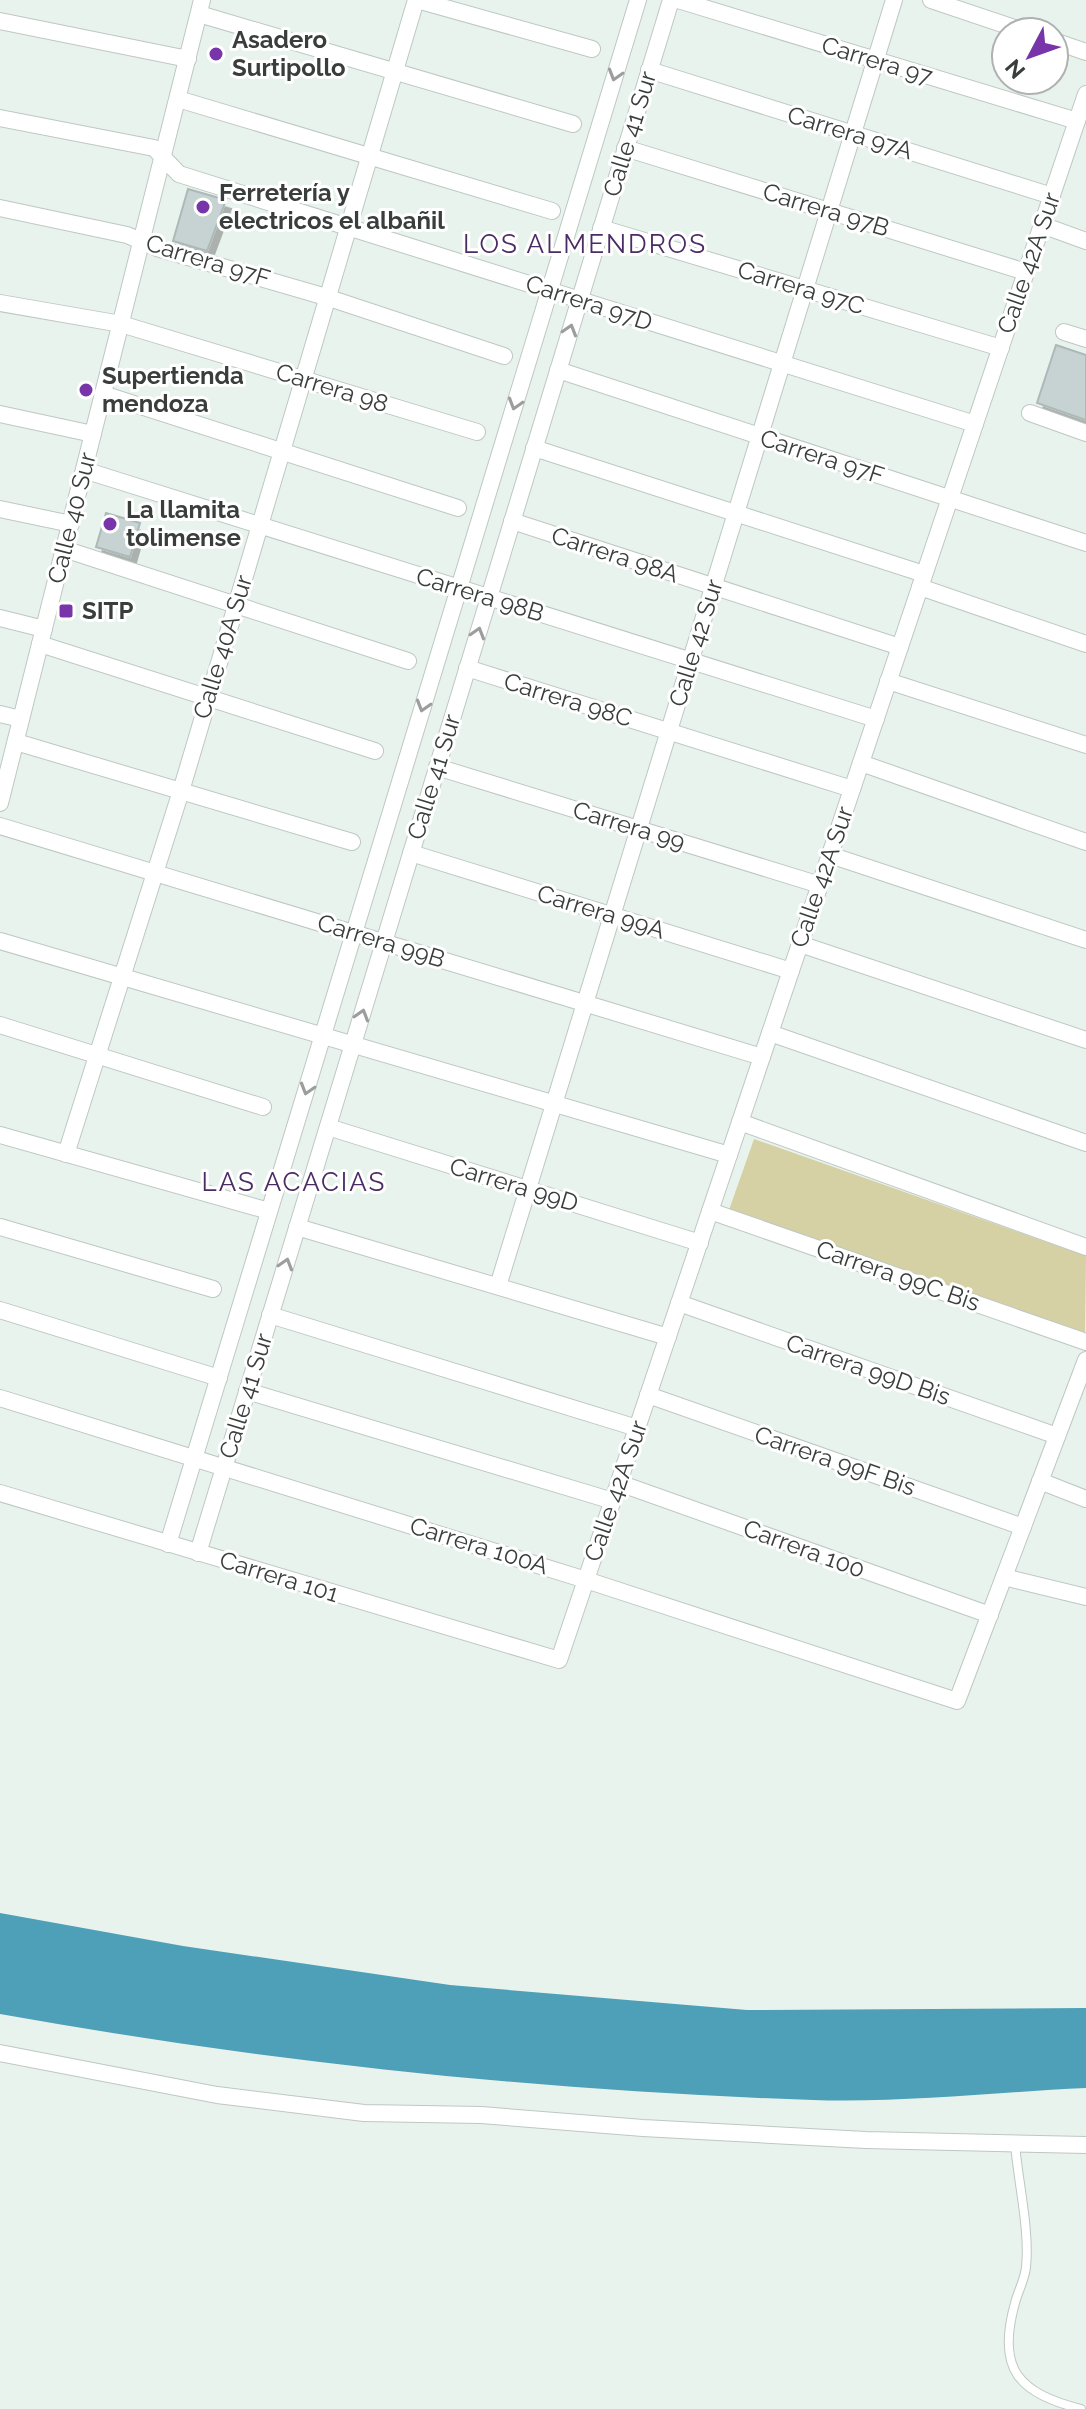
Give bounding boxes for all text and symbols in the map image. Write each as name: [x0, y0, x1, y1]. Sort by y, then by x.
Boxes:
north arrow: [990, 16, 1070, 96]
place label: Asadero Surtipollo: [232, 25, 346, 82]
street label: Carrera 97: [818, 30, 936, 91]
marker: Asadero Surtipollo: [207, 45, 225, 63]
text: N: [1000, 54, 1030, 84]
street label: Calle 41 Sur: [597, 67, 662, 200]
one-way arrow: [608, 67, 624, 81]
street label: Carrera 97A: [784, 100, 916, 165]
street label: Carrera 97B: [760, 177, 893, 242]
place label: Ferretería y electricos el albañil: [219, 178, 445, 235]
street label: Calle 42A Sur: [991, 188, 1066, 337]
marker: Ferretería y electricos el albañil: [194, 198, 212, 216]
street label: Carrera 97F: [142, 228, 274, 293]
district label: LOS ALMENDROS: [463, 229, 707, 259]
street label: Carrera 97C: [734, 255, 868, 321]
street label: Carrera 97D: [522, 268, 656, 337]
one-way arrow: [561, 324, 577, 338]
street label: Carrera 98: [272, 357, 392, 418]
place label: Supertienda mendoza: [102, 361, 244, 418]
marker: Supertienda mendoza: [77, 381, 95, 399]
one-way arrow: [508, 396, 524, 410]
street label: Carrera 97F: [757, 423, 888, 490]
street label: Calle 40 Sur: [41, 449, 102, 586]
place label: La llamita tolimense: [126, 495, 241, 552]
marker: La llamita tolimense: [101, 515, 119, 533]
street label: Carrera 98A: [548, 520, 682, 589]
street label: Carrera 98B: [413, 561, 547, 628]
street label: Calle 40A Sur: [187, 571, 258, 722]
street label: Calle 42 Sur: [662, 575, 729, 710]
place label: SITP: [82, 596, 133, 625]
marker: SITP: [57, 602, 75, 620]
one-way arrow: [469, 626, 485, 640]
street label: Carrera 98C: [501, 666, 636, 733]
one-way arrow: [416, 699, 432, 712]
street label: Calle 41 Sur: [401, 710, 466, 843]
street label: Carrera 99: [570, 795, 689, 856]
street label: Calle 42A Sur: [784, 802, 859, 951]
street label: Carrera 99A: [534, 878, 669, 945]
street label: Carrera 99B: [314, 907, 448, 974]
one-way arrow: [352, 1009, 368, 1023]
one-way arrow: [300, 1081, 316, 1095]
street label: Carrera 99D: [446, 1151, 582, 1218]
district label: LAS ACACIAS: [202, 1167, 386, 1197]
street label: Carrera 99C Bis: [813, 1234, 984, 1317]
one-way arrow: [277, 1258, 293, 1272]
street label: Carrera 99D Bis: [782, 1328, 954, 1411]
street label: Calle 41 Sur: [213, 1329, 278, 1462]
street label: Calle 42A Sur: [578, 1416, 653, 1565]
street label: Carrera 99F Bis: [751, 1419, 919, 1502]
street label: Carrera 100A: [406, 1511, 552, 1580]
street label: Carrera 100: [739, 1513, 869, 1584]
street label: Carrera 101: [216, 1545, 342, 1608]

